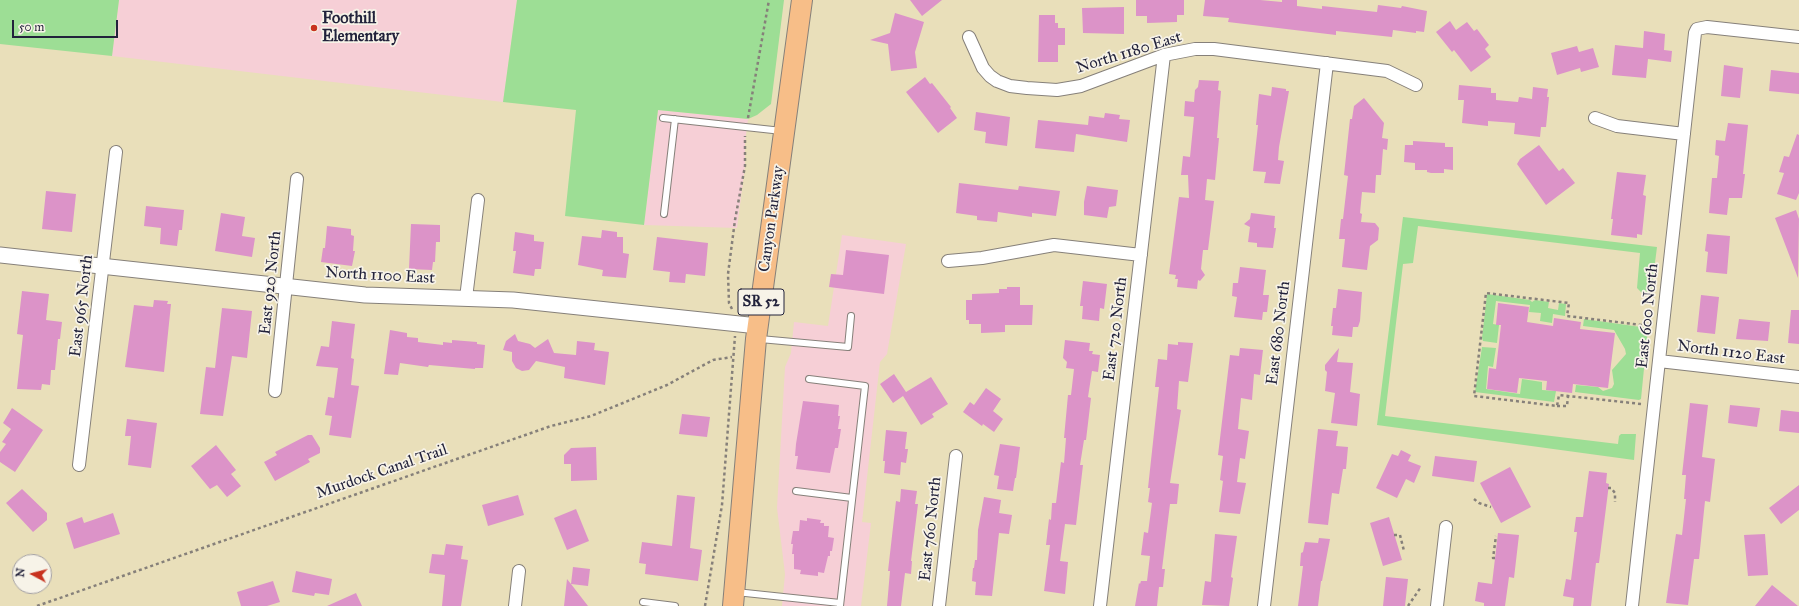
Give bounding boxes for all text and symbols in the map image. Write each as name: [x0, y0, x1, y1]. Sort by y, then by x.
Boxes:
place label: Foothill Elementary: [322, 9, 399, 47]
scale bar: [14, 12, 120, 38]
text: 50 m: [19, 20, 44, 34]
marker: Foothill Elementary: [309, 23, 319, 33]
street label: North 1180 East: [1074, 28, 1184, 78]
street label: Canyon Parkway: [755, 165, 789, 273]
street label: East 920 North: [256, 230, 286, 336]
street label: East 965 North: [66, 254, 98, 358]
street label: East 600 North: [1633, 263, 1663, 369]
street label: North 1100 East: [325, 264, 435, 288]
street label: East 720 North: [1100, 276, 1132, 382]
street label: East 680 North: [1263, 280, 1295, 386]
road number: SR 52: [738, 289, 784, 315]
street label: North 1120 East: [1676, 337, 1786, 369]
street label: Murdock Canal Trail: [314, 441, 450, 503]
street label: East 760 North: [916, 476, 946, 582]
north arrow: [12, 554, 52, 594]
text: N: [14, 567, 28, 578]

